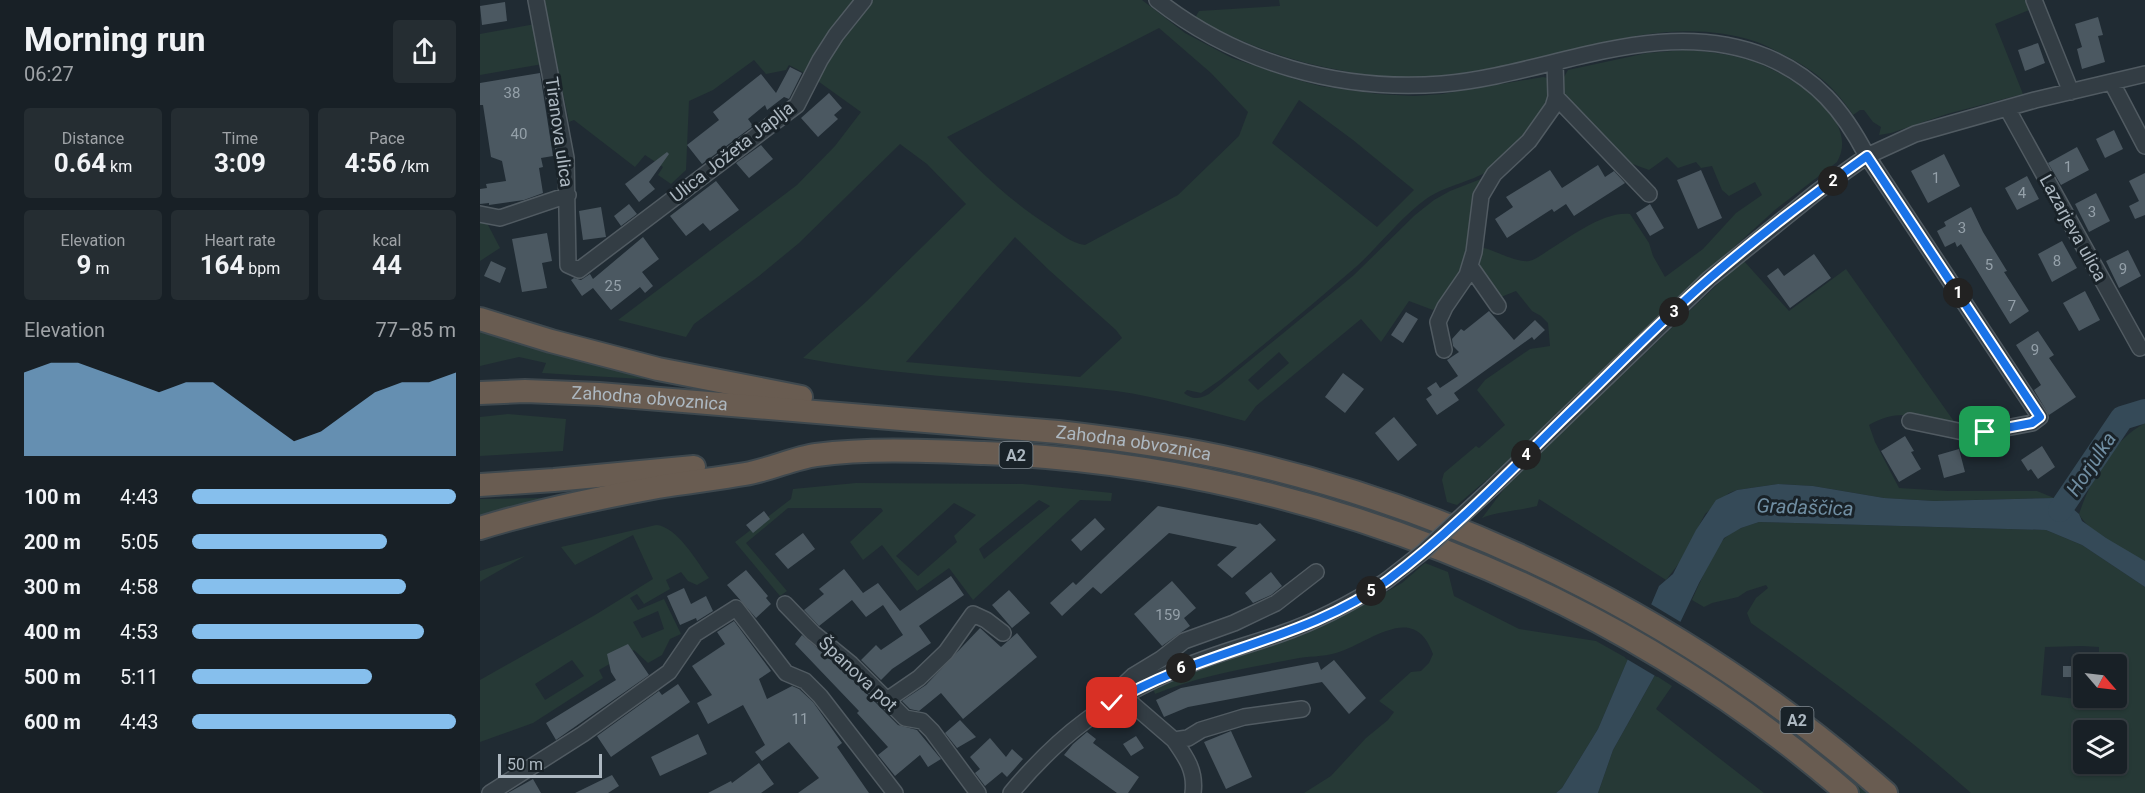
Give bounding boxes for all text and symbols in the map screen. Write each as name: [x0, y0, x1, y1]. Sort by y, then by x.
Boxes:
text: Morning run: [24, 20, 205, 59]
button: share: [393, 20, 456, 83]
text: 06:27: [24, 62, 74, 86]
street label: Tiranova ulica: [541, 75, 578, 189]
house number: 38: [504, 84, 520, 102]
street label: Ulica Jožeta Japlja: [666, 97, 798, 206]
house number: 40: [511, 125, 527, 143]
text: Distance: [62, 129, 124, 148]
text: Time: [222, 129, 258, 148]
text: Pace: [369, 129, 405, 148]
text: 0.64: [54, 148, 106, 178]
text: 3:09: [214, 148, 266, 178]
text: 4:56: [345, 148, 397, 178]
text: km: [106, 157, 132, 176]
text: /km: [397, 157, 429, 176]
house number: 1: [2064, 158, 2072, 176]
pin: 2: [1818, 166, 1848, 196]
house number: 1: [1932, 169, 1940, 187]
text: 2: [1828, 171, 1838, 190]
street label: Lazarjeva ulica: [2035, 171, 2111, 285]
house number: 4: [2018, 184, 2027, 202]
house number: 3: [2088, 203, 2096, 221]
house number: 3: [1958, 219, 1966, 237]
text: Elevation: [61, 231, 125, 250]
text: Heart rate: [204, 231, 276, 250]
text: kcal: [373, 231, 401, 250]
text: 9: [77, 250, 91, 280]
text: 164: [200, 250, 244, 280]
text: 44: [372, 250, 402, 280]
house number: 8: [2053, 252, 2061, 270]
house number: 5: [1985, 256, 1993, 274]
text: m: [91, 259, 109, 278]
text: bpm: [244, 259, 280, 278]
house number: 9: [2119, 260, 2127, 278]
house number: 25: [605, 277, 621, 295]
pin: 1: [1943, 278, 1973, 308]
text: 1: [1953, 283, 1963, 302]
pin: 3: [1659, 297, 1689, 327]
house number: 7: [2008, 297, 2016, 315]
text: 3: [1669, 302, 1679, 321]
text: Elevation: [24, 318, 105, 342]
text: 77–85 m: [375, 318, 456, 342]
house number: 9: [2031, 341, 2039, 359]
street label: Zahodna obvoznica: [571, 382, 729, 415]
pin: [1959, 406, 2010, 457]
icon: arrive: [1968, 415, 2001, 448]
street label: Zahodna obvoznica: [1055, 421, 1213, 464]
water label: Horjulka: [2061, 427, 2121, 501]
pin: 4: [1511, 440, 1541, 470]
road number: A2: [1000, 442, 1032, 468]
text: 4: [1521, 445, 1531, 464]
text: 100 m: [24, 485, 81, 509]
text: 4:43: [120, 485, 159, 509]
water label: Gradaščica: [1756, 493, 1854, 521]
text: 200 m: [24, 530, 81, 554]
text: 5:05: [120, 530, 159, 554]
text: 300 m: [24, 575, 81, 599]
text: 4:58: [120, 575, 159, 599]
pin: 5: [1356, 576, 1386, 606]
text: 5: [1366, 581, 1376, 600]
house number: 159: [1155, 606, 1181, 624]
text: 400 m: [24, 620, 81, 644]
text: 4:53: [120, 620, 159, 644]
street label: Španova pot: [815, 632, 902, 715]
pin: 6: [1166, 653, 1196, 683]
north arrow: [2073, 654, 2127, 708]
map controls: [2073, 654, 2127, 774]
text: 6: [1176, 658, 1186, 677]
text: 500 m: [24, 665, 81, 689]
text: 5:11: [120, 665, 159, 689]
pin: [1086, 677, 1137, 728]
icon: check: [1095, 686, 1128, 719]
road number: A2: [1780, 707, 1814, 733]
text: 600 m: [24, 710, 81, 734]
text: 4:43: [120, 710, 159, 734]
house number: 11: [792, 710, 808, 728]
button: layers: [2073, 720, 2127, 774]
scale bar: [498, 751, 602, 778]
text: 50 m: [507, 755, 543, 774]

